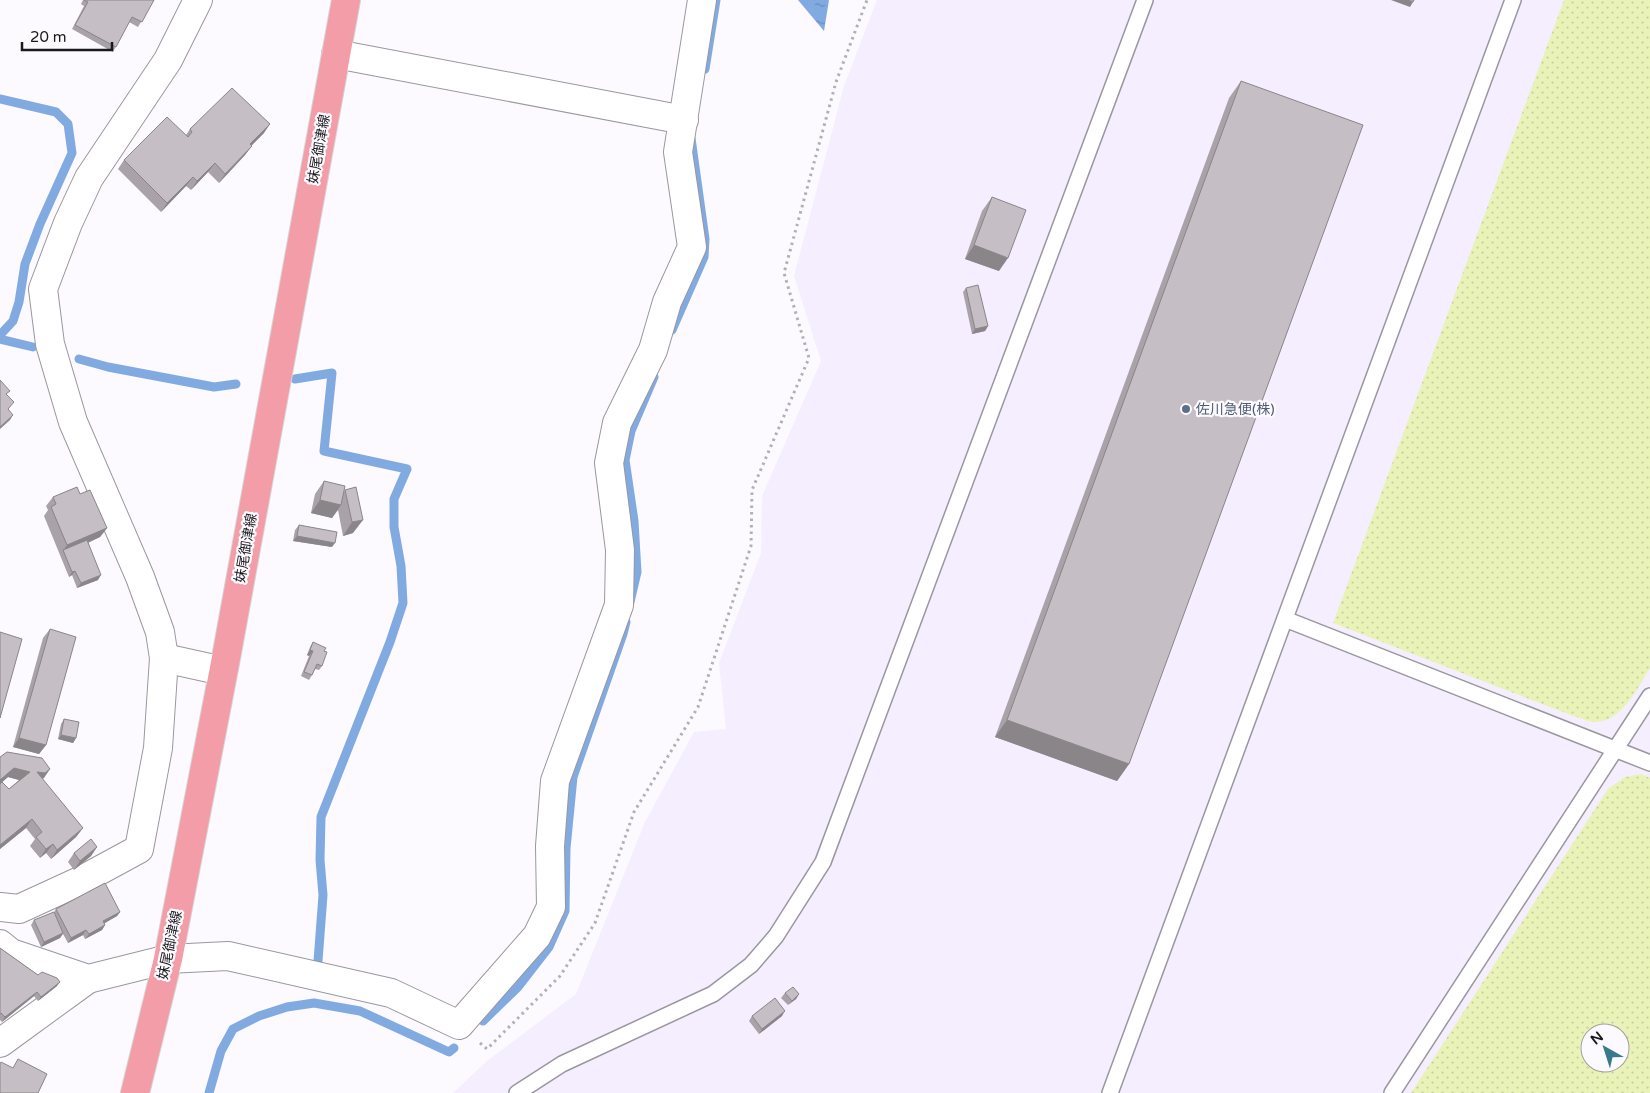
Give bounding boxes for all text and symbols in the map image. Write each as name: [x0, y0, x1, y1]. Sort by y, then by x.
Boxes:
scale bar: [22, 20, 112, 52]
text: 20 m: [30, 28, 67, 46]
street label: 妹尾御津線: [305, 113, 333, 185]
place label: 佐川急便(株): [1196, 401, 1275, 418]
marker: 佐川急便(株): [1180, 403, 1192, 415]
street label: 妹尾御津線: [232, 512, 260, 584]
street label: 妹尾御津線: [154, 909, 186, 981]
north arrow: [1580, 1023, 1630, 1073]
text: N: [1587, 1028, 1607, 1048]

